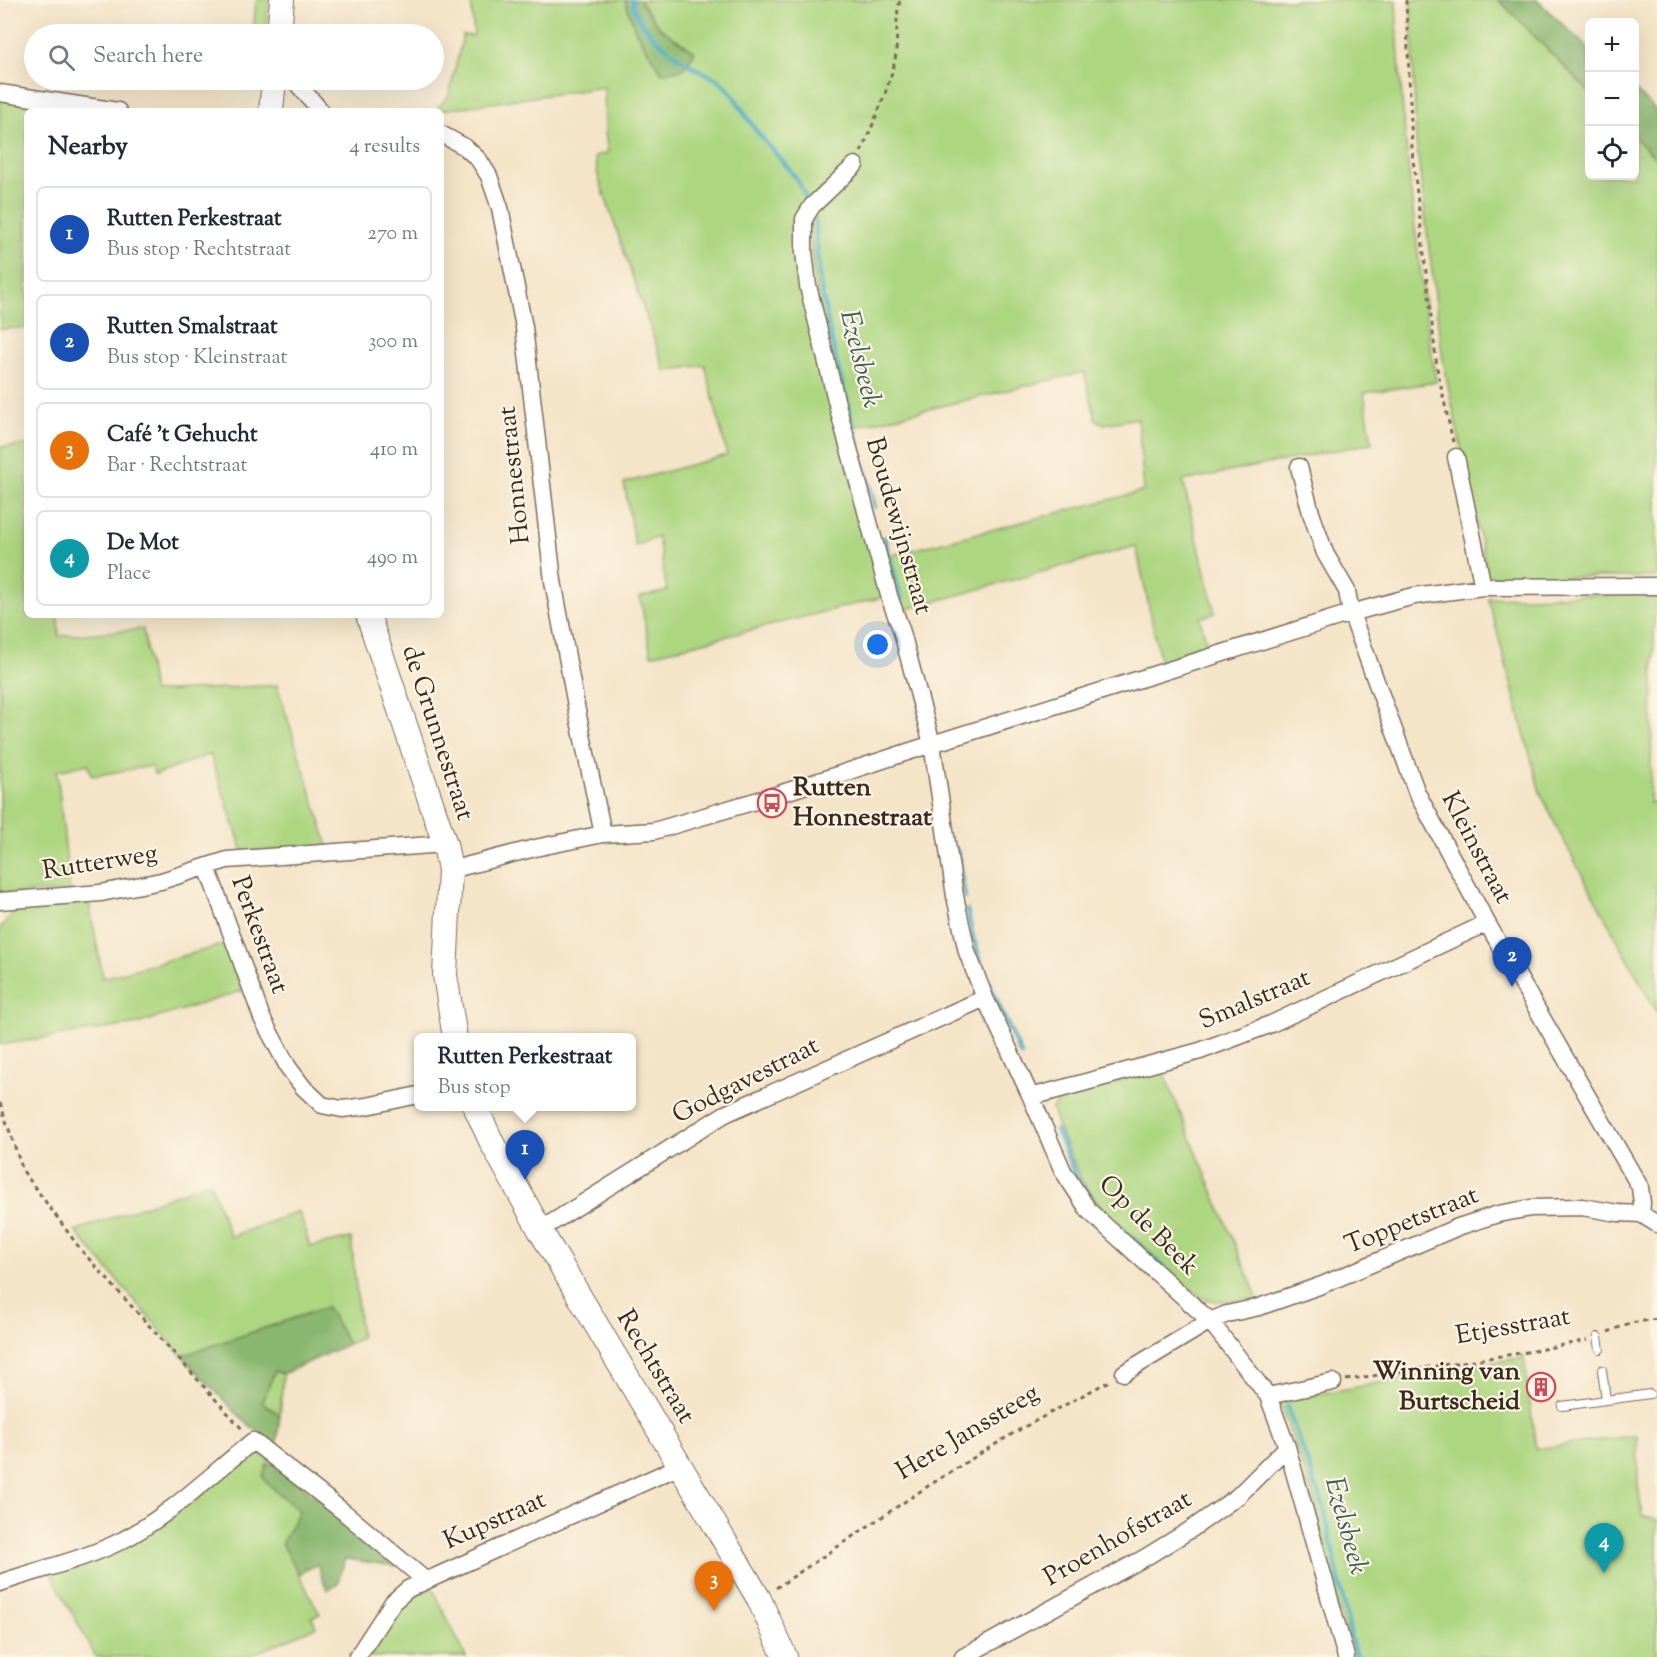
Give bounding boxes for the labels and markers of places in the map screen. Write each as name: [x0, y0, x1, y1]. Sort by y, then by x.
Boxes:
place label: Rutten Honnestraat: [793, 770, 932, 837]
bus stop icon: Rutten Honnestraat: [756, 787, 788, 819]
pin: 2: [1492, 938, 1532, 987]
pin: 1: [506, 1130, 544, 1180]
place label: Winning van Burtscheid: [1373, 1354, 1521, 1421]
building icon: Winning van Burtscheid: [1525, 1371, 1557, 1403]
pin: 4: [1584, 1524, 1624, 1573]
pin: 3: [694, 1562, 734, 1611]

